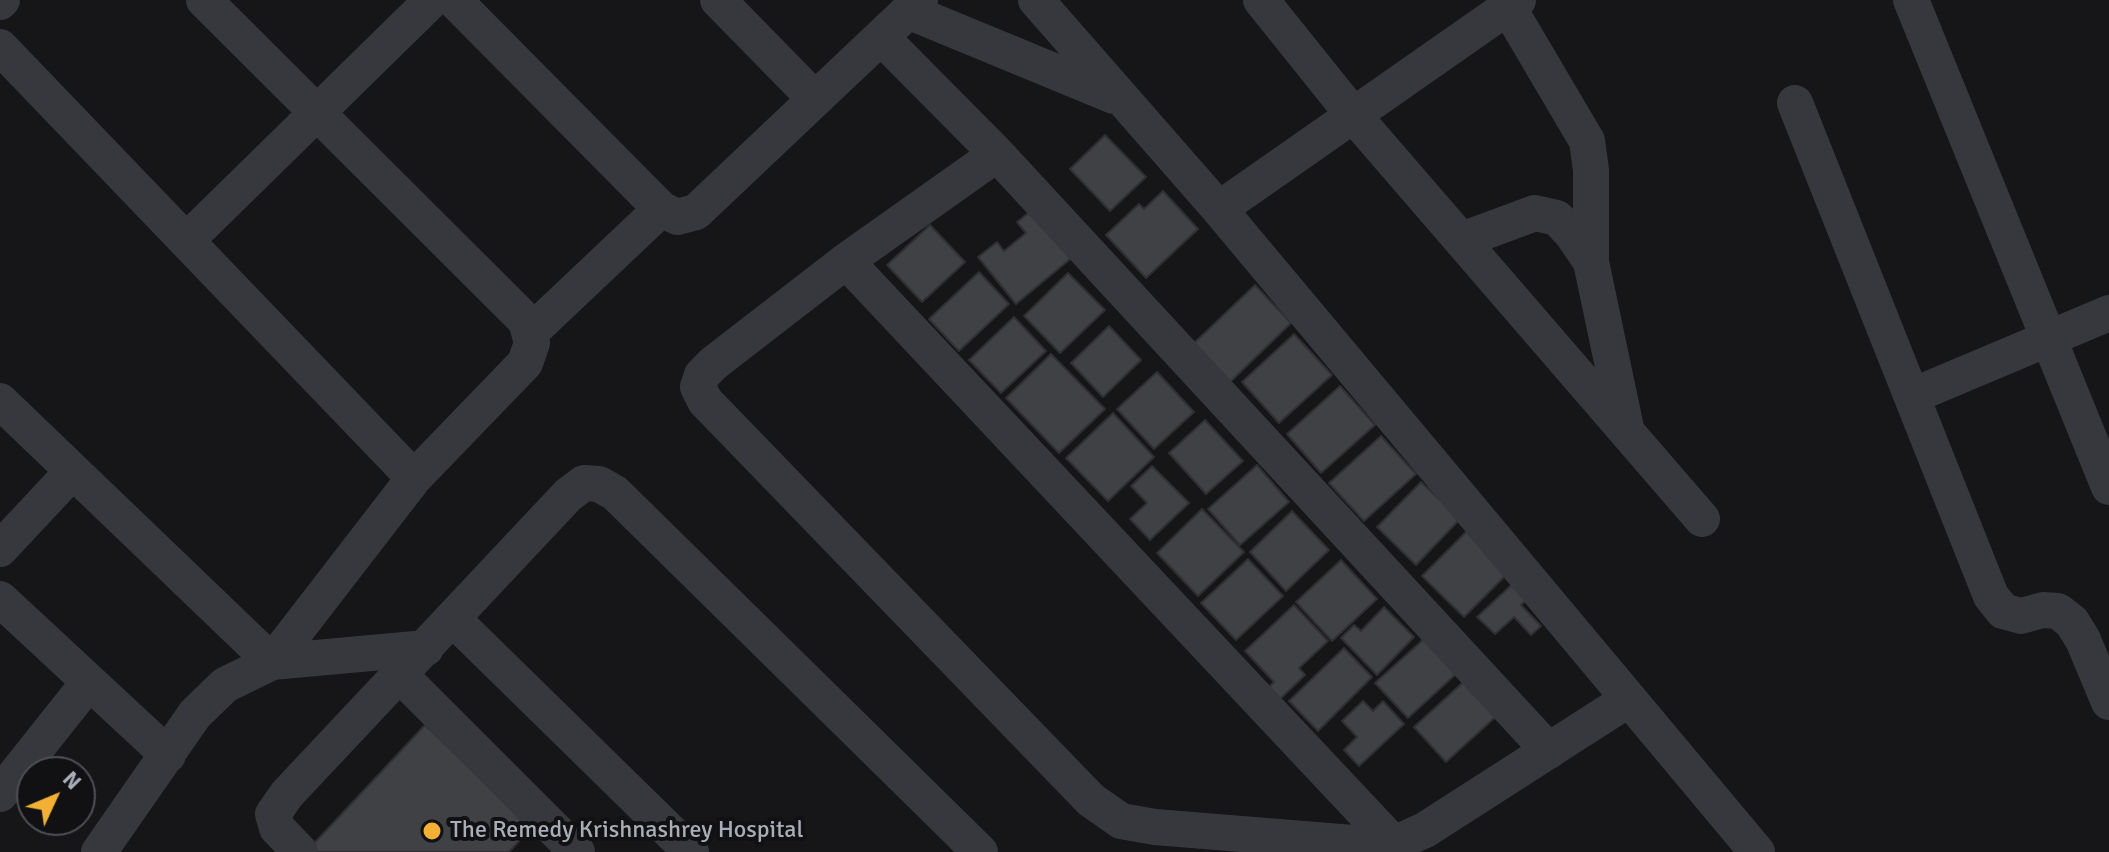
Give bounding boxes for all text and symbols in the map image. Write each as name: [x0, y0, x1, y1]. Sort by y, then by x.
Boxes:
north arrow: [16, 756, 96, 836]
text: N: [57, 765, 87, 795]
place label: The Remedy Krishnashrey Hospital: [450, 817, 804, 845]
marker: The Remedy Krishnashrey Hospital: [421, 820, 443, 842]

